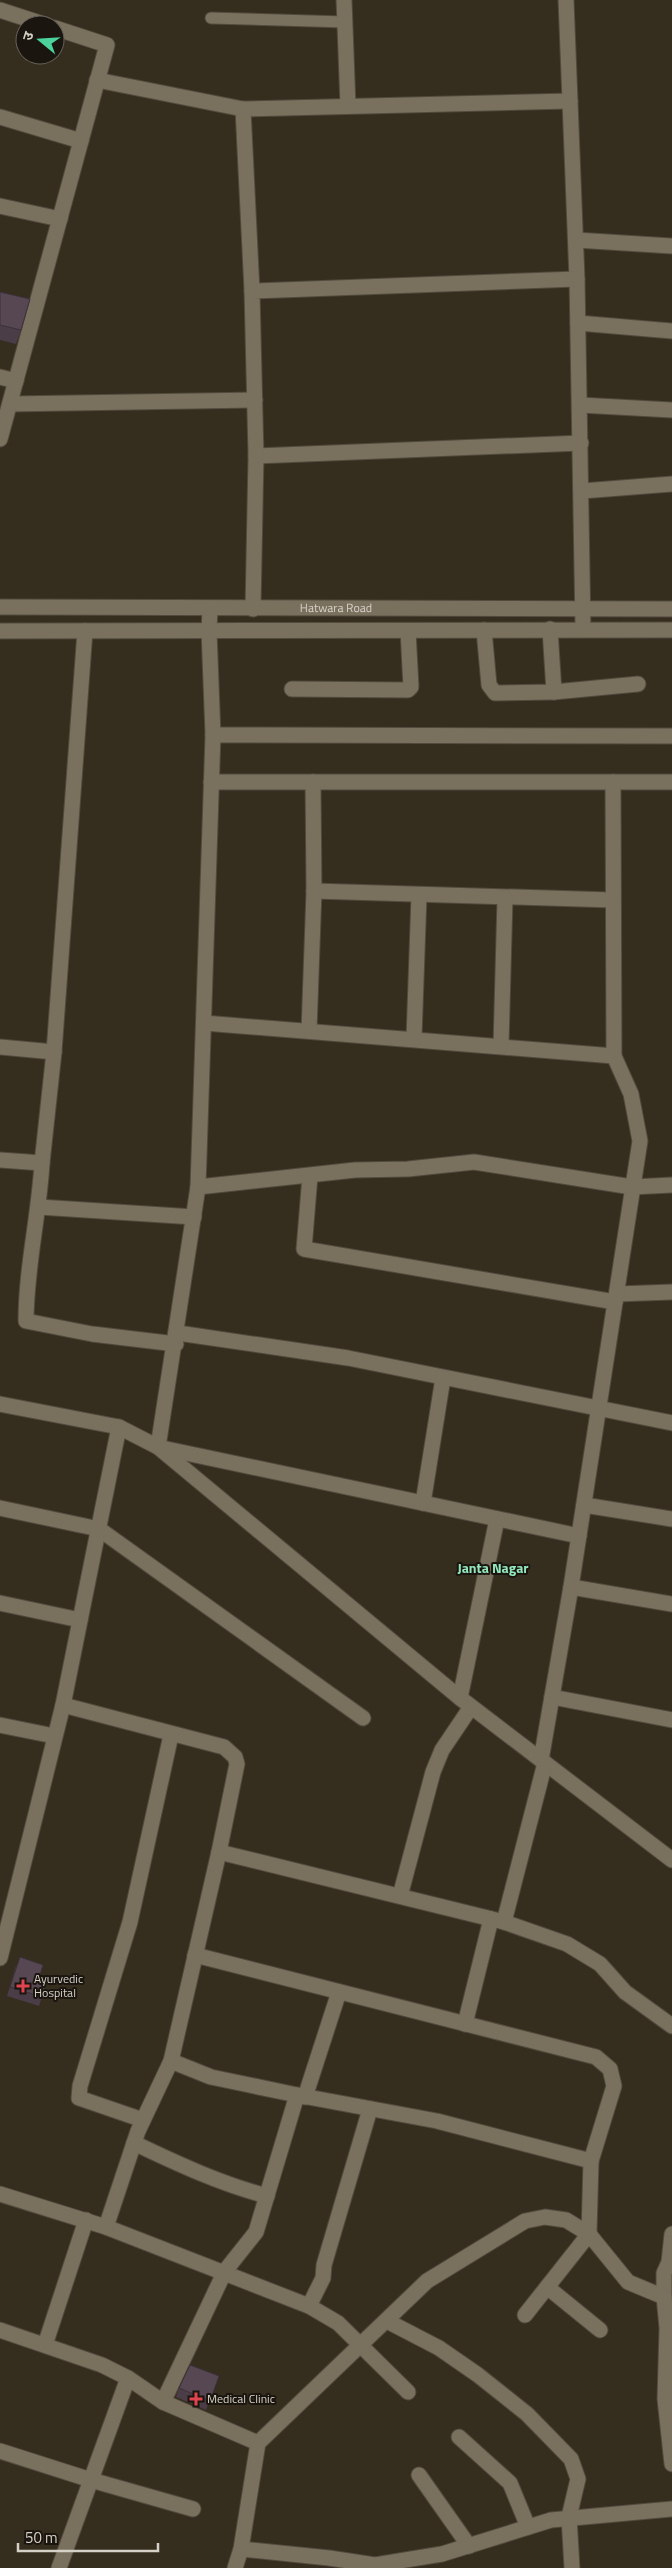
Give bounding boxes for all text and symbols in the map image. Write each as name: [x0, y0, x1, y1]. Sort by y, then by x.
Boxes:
north arrow: [15, 15, 65, 65]
text: उ: [16, 28, 39, 43]
street label: Hatwara Road: [300, 598, 372, 617]
district label: Janta Nagar: [457, 1557, 529, 1578]
place label: Ayurvedic Hospital: [34, 1969, 83, 2002]
marker: Ayurvedic Hospital: [16, 1979, 30, 1993]
place label: Medical Clinic: [207, 2389, 275, 2408]
marker: Medical Clinic: [189, 2392, 203, 2406]
scale bar: [18, 2520, 158, 2552]
text: 50 m: [25, 2526, 58, 2549]

